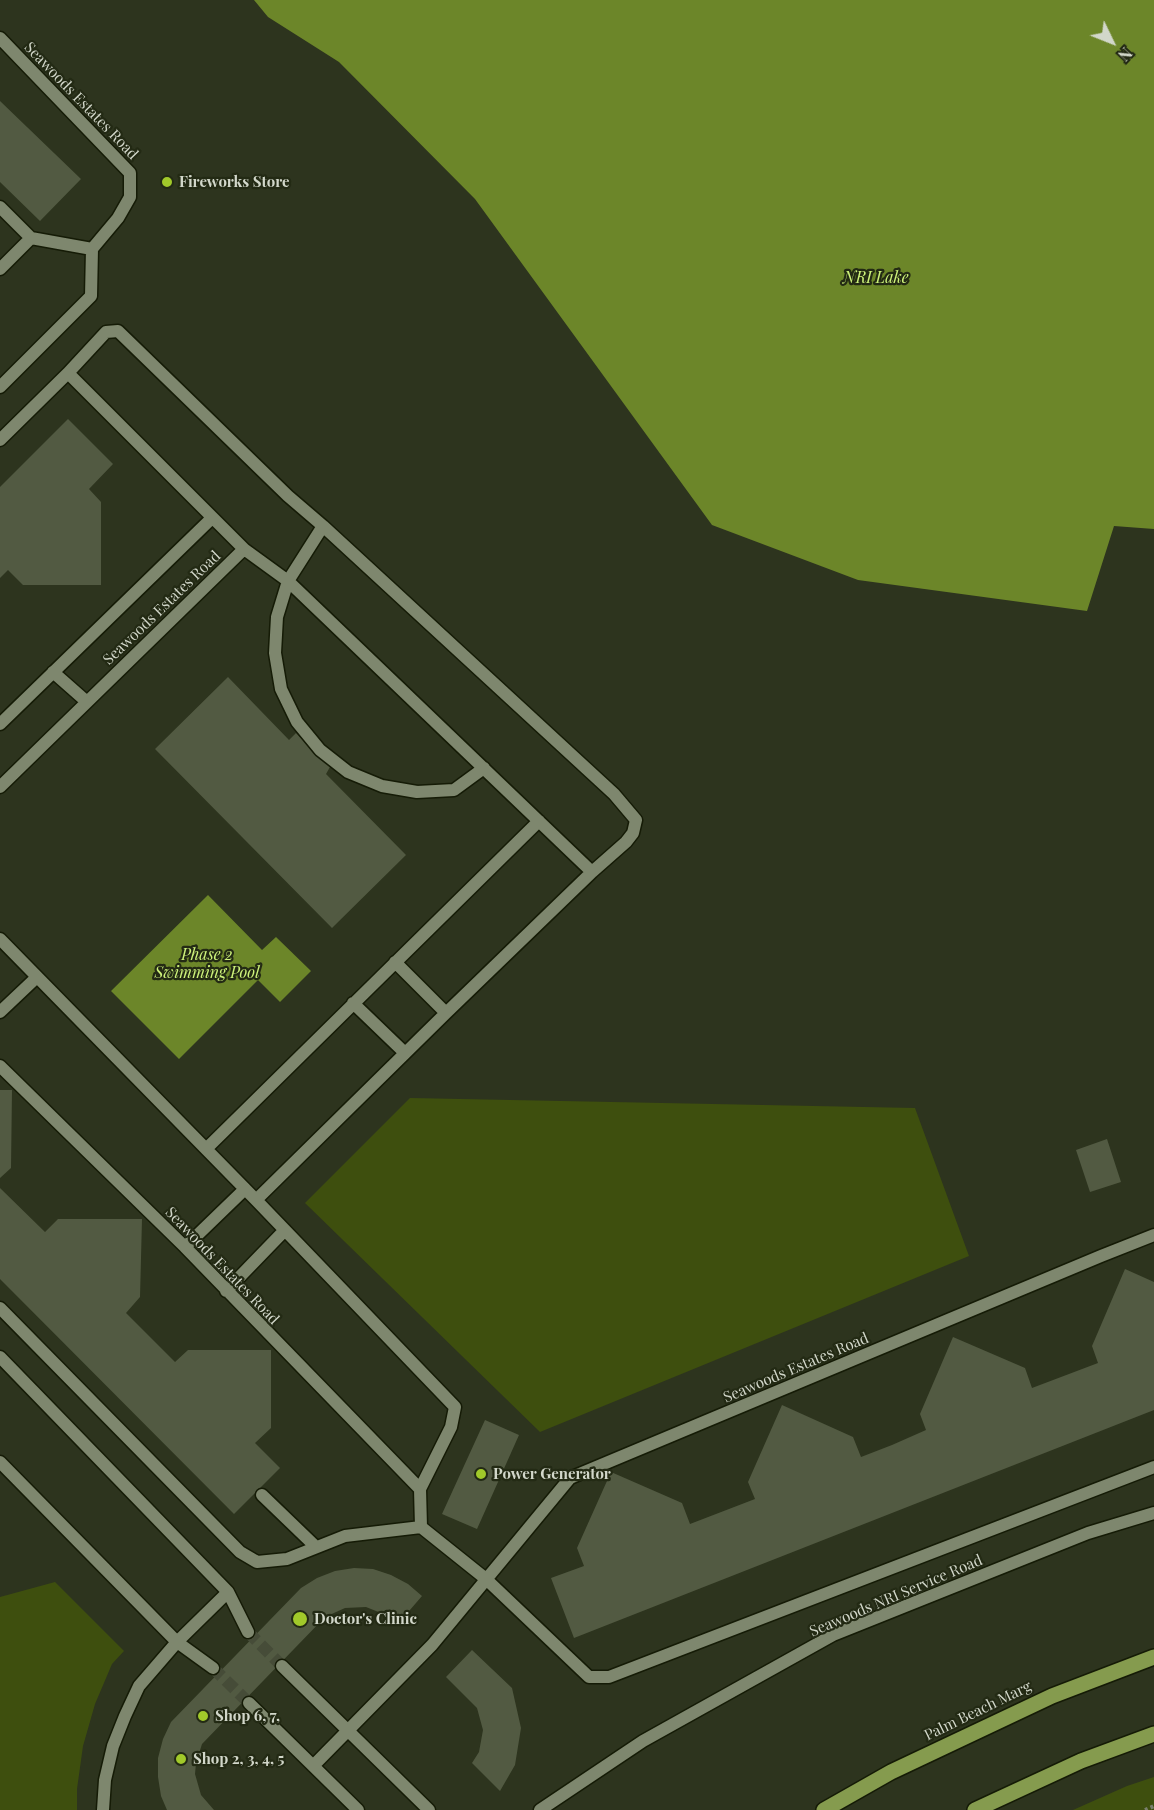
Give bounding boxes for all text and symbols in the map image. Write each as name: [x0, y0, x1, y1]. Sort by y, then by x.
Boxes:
north arrow: [1082, 12, 1142, 72]
street label: Seawoods Estates Road: [20, 39, 142, 163]
text: N: [1114, 43, 1137, 66]
place label: Fireworks Store: [179, 173, 289, 191]
marker: Fireworks Store: [160, 175, 174, 189]
water label: NRI Lake: [843, 268, 909, 288]
street label: Seawoods Estates Road: [100, 547, 224, 669]
water label: Phase 2 Swimming Pool: [154, 945, 260, 983]
street label: Seawoods Estates Road: [161, 1204, 283, 1328]
street label: Seawoods Estates Road: [721, 1329, 871, 1407]
place label: Power Generator: [493, 1465, 611, 1483]
marker: Power Generator: [474, 1467, 488, 1481]
street label: Seawoods NRI Service Road: [807, 1551, 985, 1641]
marker: Doctor's Clinic: [291, 1610, 309, 1628]
place label: Doctor's Clinic: [314, 1610, 417, 1628]
street label: Palm Beach Marg: [922, 1677, 1034, 1745]
place label: Shop 6, 7,: [215, 1707, 280, 1725]
marker: Shop 6, 7,: [196, 1709, 210, 1723]
place label: Shop 2, 3, 4, 5: [193, 1750, 284, 1768]
marker: Shop 2, 3, 4, 5: [174, 1752, 188, 1766]

